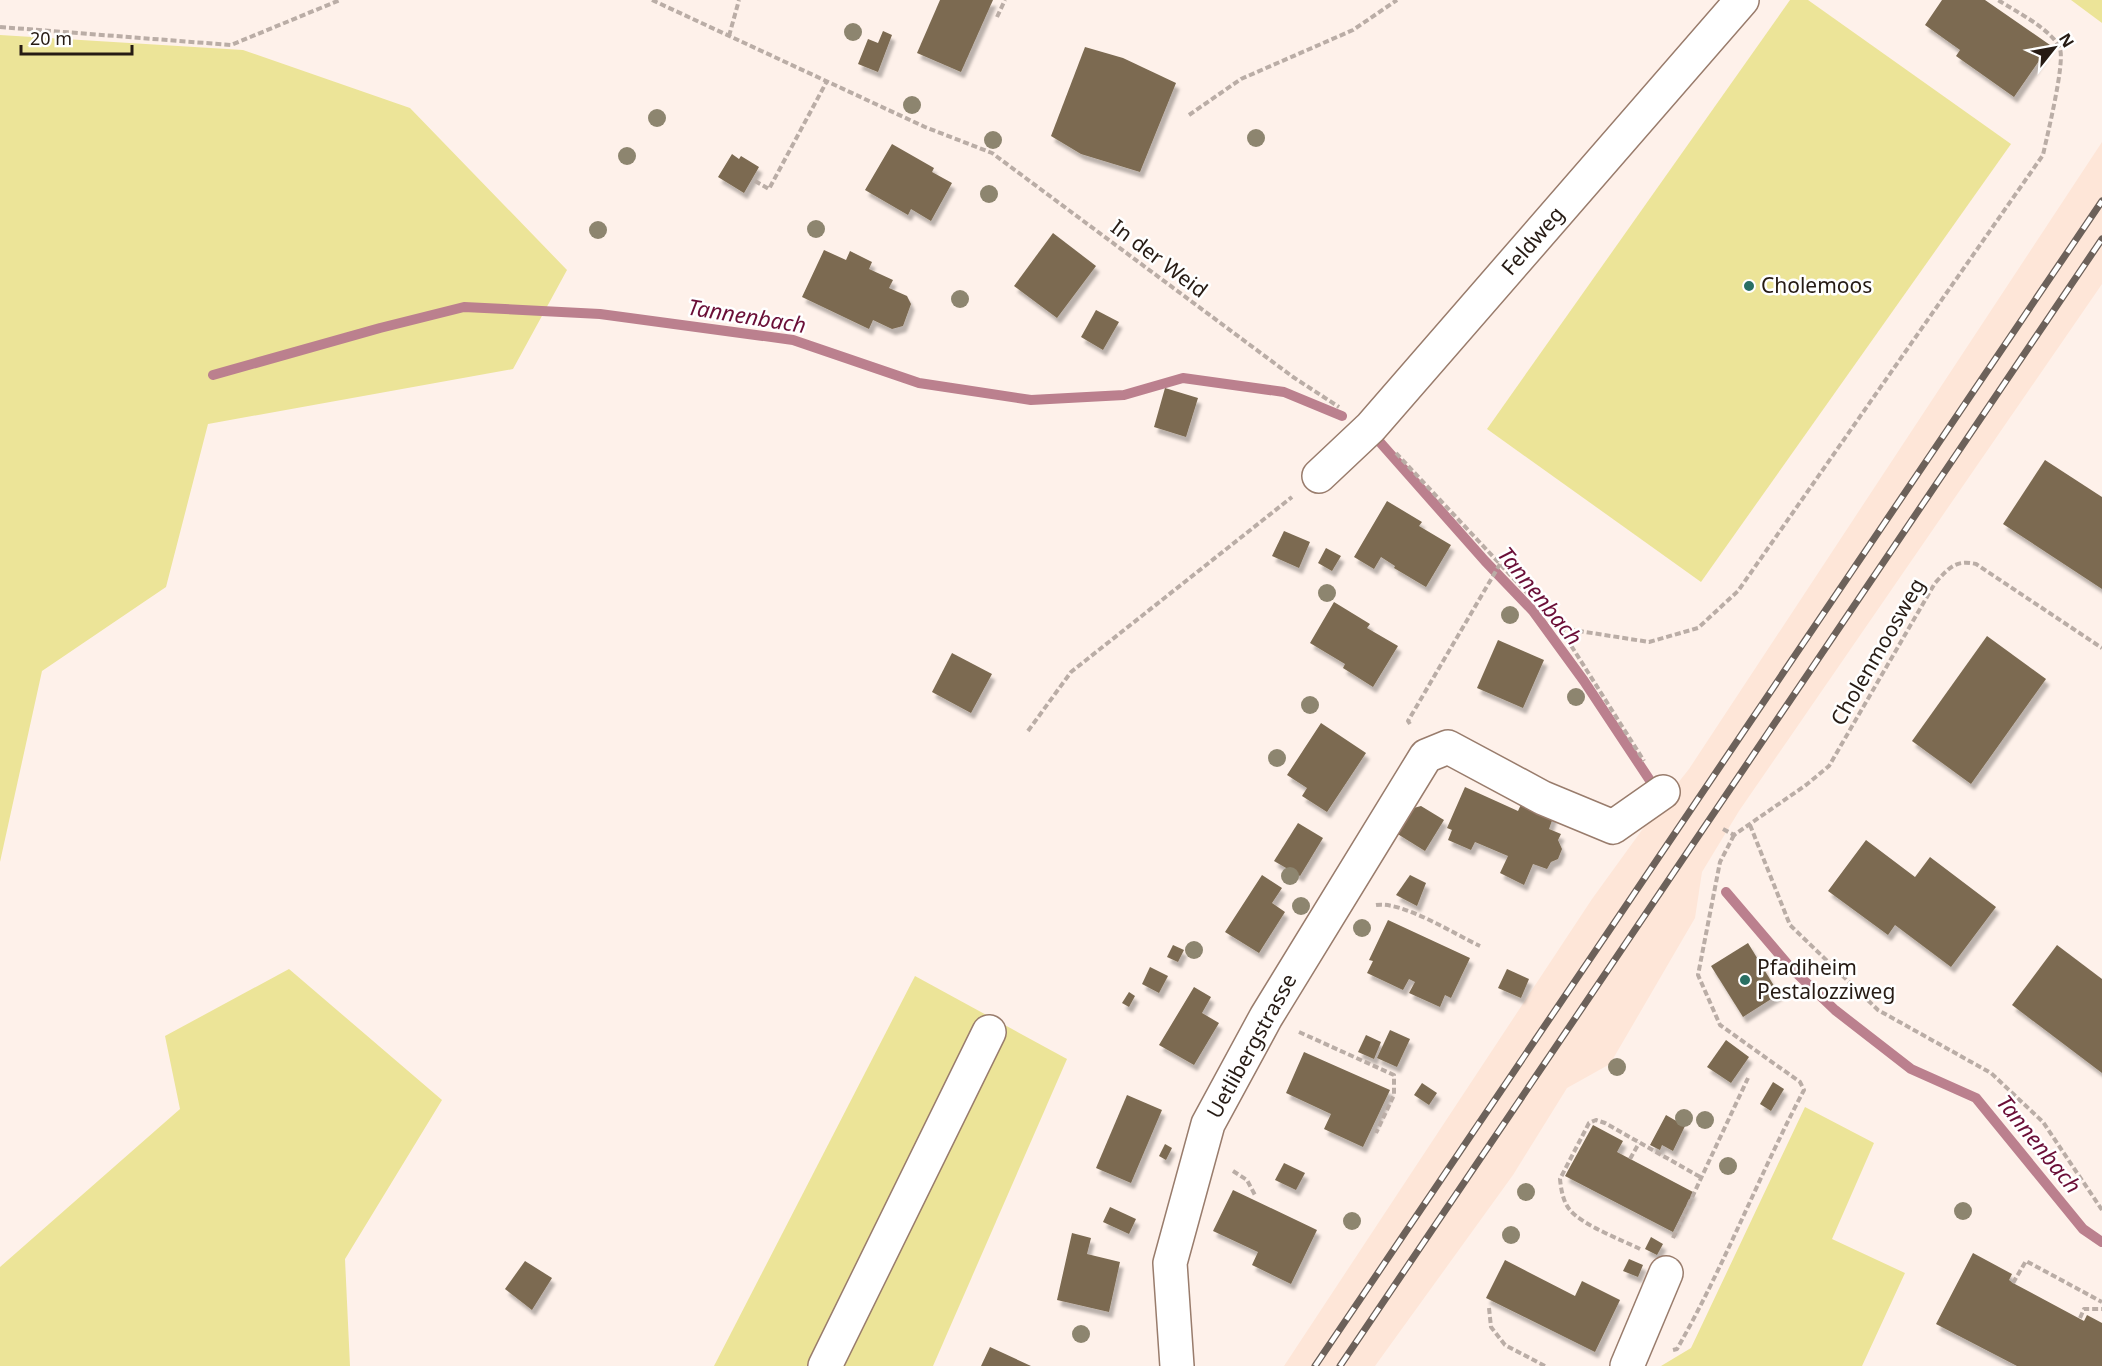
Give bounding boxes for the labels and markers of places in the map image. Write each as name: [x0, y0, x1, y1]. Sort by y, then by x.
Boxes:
place label: Cholemoos: [1761, 271, 1872, 299]
marker: Cholemoos: [1742, 279, 1756, 293]
place label: Pfadiheim Pestalozziweg: [1757, 953, 1895, 1005]
marker: Pfadiheim Pestalozziweg: [1738, 973, 1752, 987]

